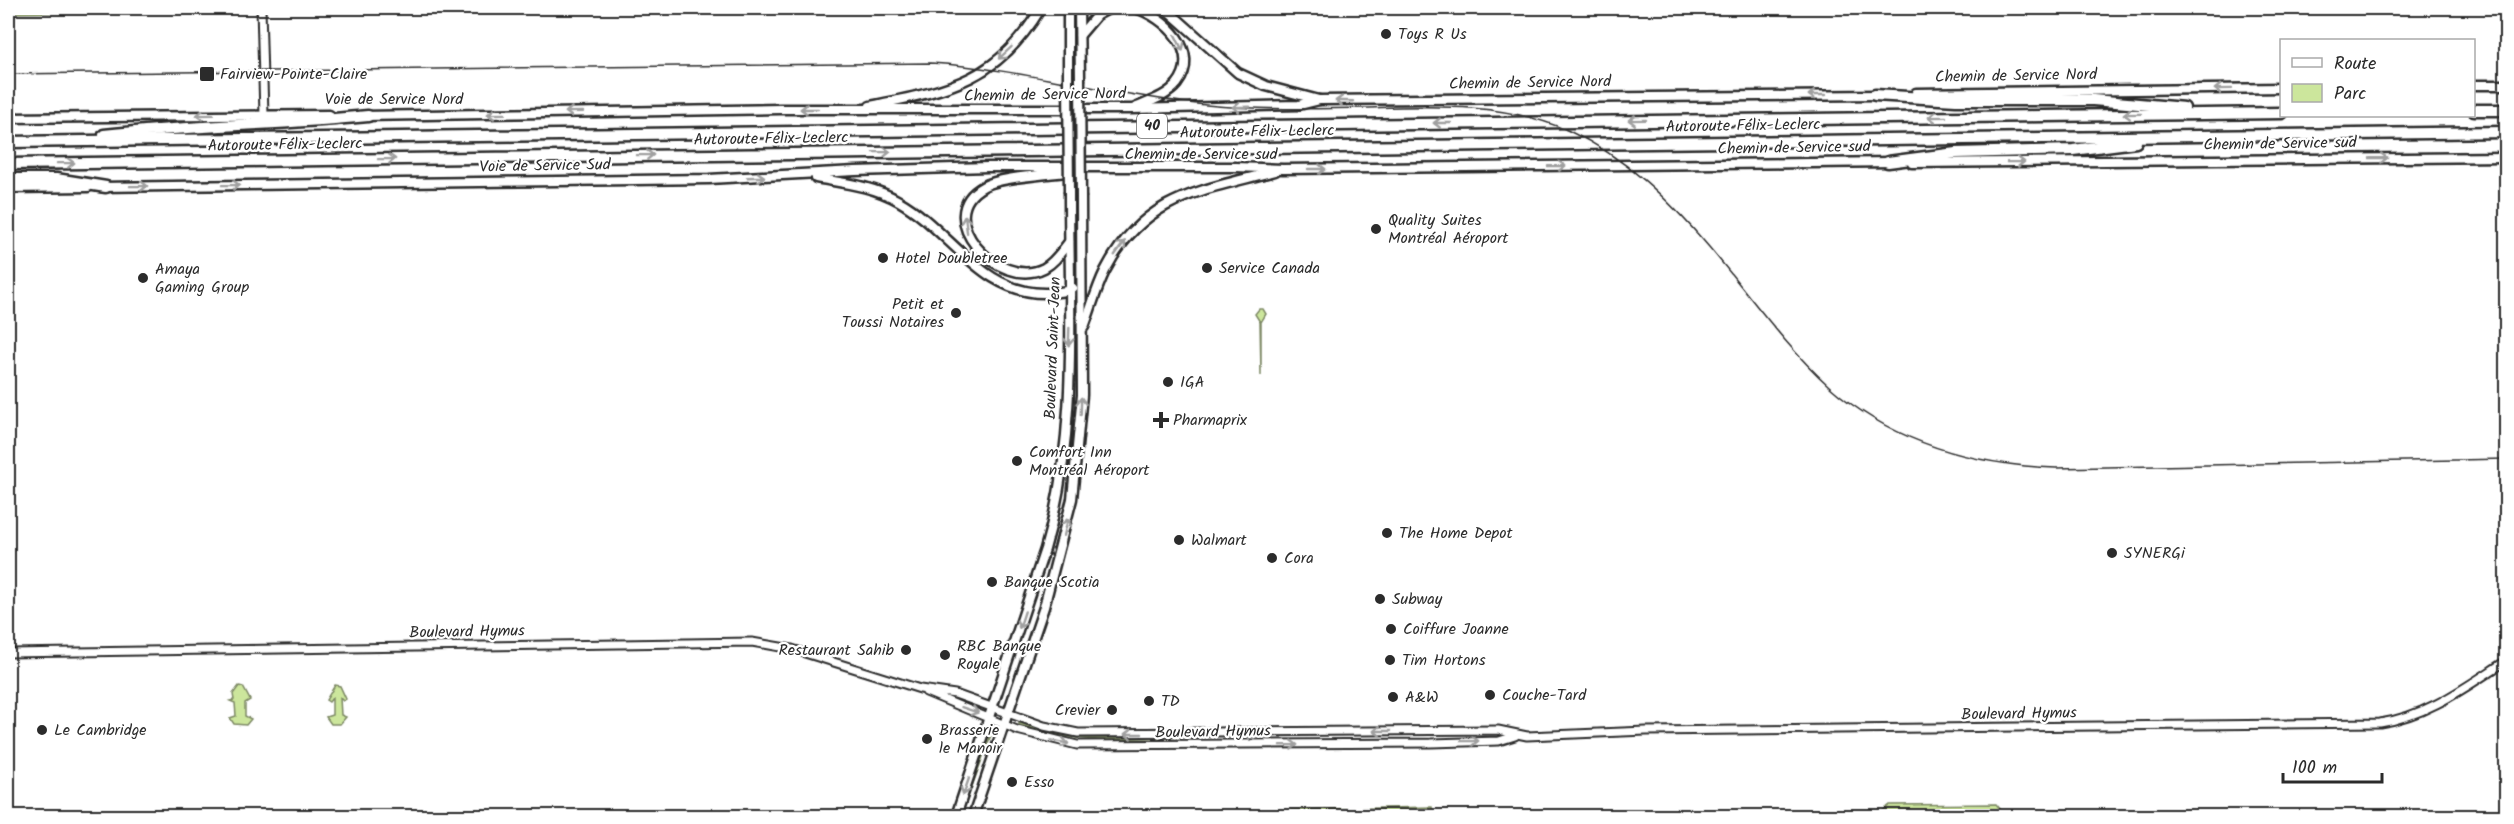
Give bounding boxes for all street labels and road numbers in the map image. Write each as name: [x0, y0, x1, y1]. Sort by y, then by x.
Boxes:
street label: Chemin de Service Nord: [1935, 62, 2098, 90]
street label: Chemin de Service Nord: [1449, 69, 1612, 97]
street label: Chemin de Service Nord: [964, 81, 1127, 109]
street label: Voie de Service Nord: [325, 87, 464, 112]
street label: Autoroute Félix-Leclerc: [1665, 112, 1821, 140]
road number: 40: [1137, 114, 1167, 138]
street label: Autoroute Félix-Leclerc: [1179, 118, 1335, 146]
street label: Autoroute Félix-Leclerc: [693, 125, 849, 153]
street label: Chemin de Service sud: [2203, 130, 2358, 158]
street label: Autoroute Félix-Leclerc: [207, 131, 363, 159]
street label: Chemin de Service sud: [1717, 134, 1872, 162]
street label: Chemin de Service sud: [1124, 142, 1279, 167]
street label: Voie de Service Sud: [479, 152, 612, 180]
street label: Boulevard Saint-Jean: [1038, 276, 1068, 420]
street label: Boulevard Hymus: [409, 618, 525, 646]
street label: Boulevard Hymus: [1961, 700, 2077, 728]
street label: Boulevard Hymus: [1155, 718, 1271, 746]

